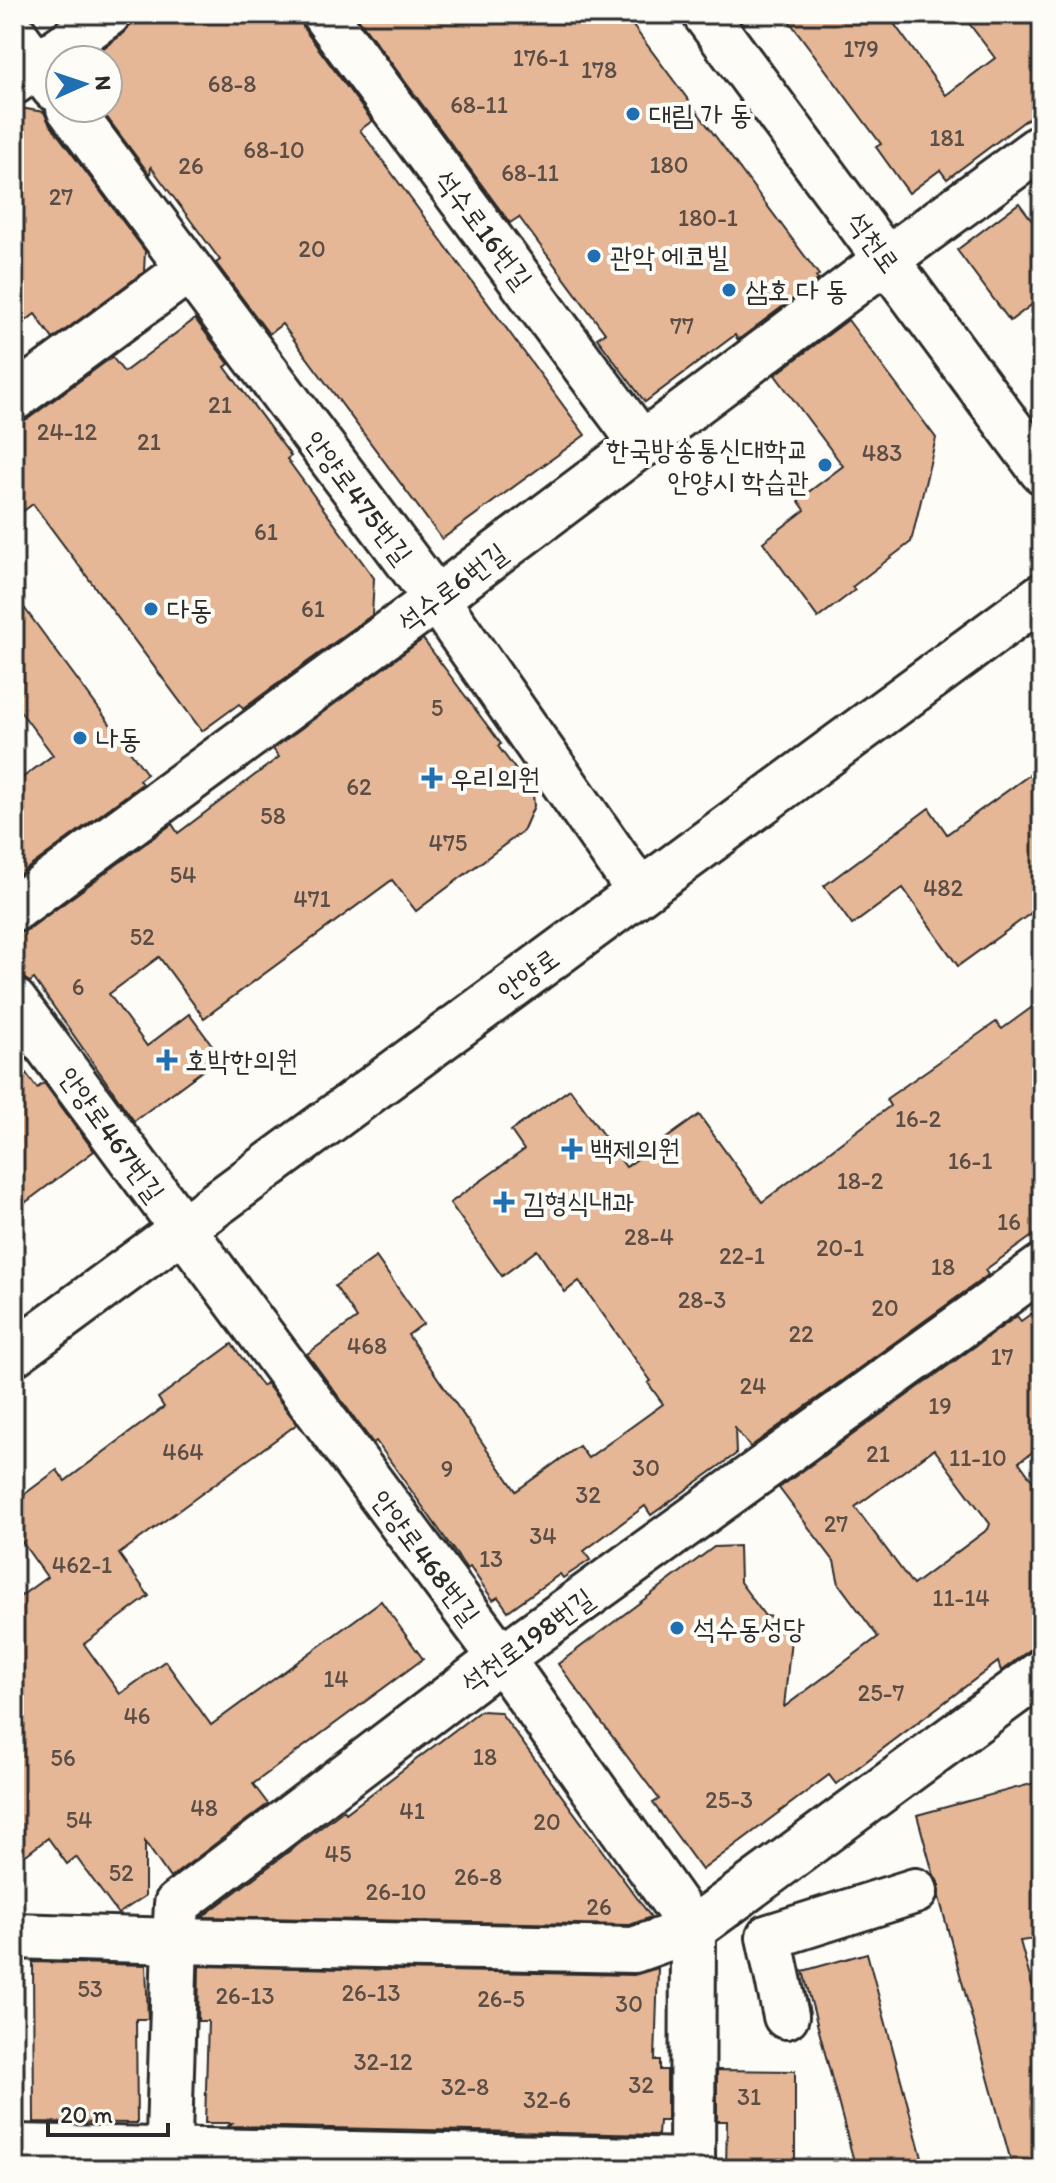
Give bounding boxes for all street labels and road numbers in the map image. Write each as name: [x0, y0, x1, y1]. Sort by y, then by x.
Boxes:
street label: 석수로16번길: [428, 163, 540, 295]
street label: 석천로: [840, 205, 908, 279]
street label: 안양로475번길: [298, 424, 420, 570]
street label: 석수로6번길: [391, 535, 513, 639]
street label: 안양로: [491, 940, 565, 1008]
street label: 안양로467번길: [52, 1060, 172, 1208]
street label: 안양로468번길: [364, 1483, 488, 1631]
street label: 석천로198번길: [454, 1581, 600, 1699]

